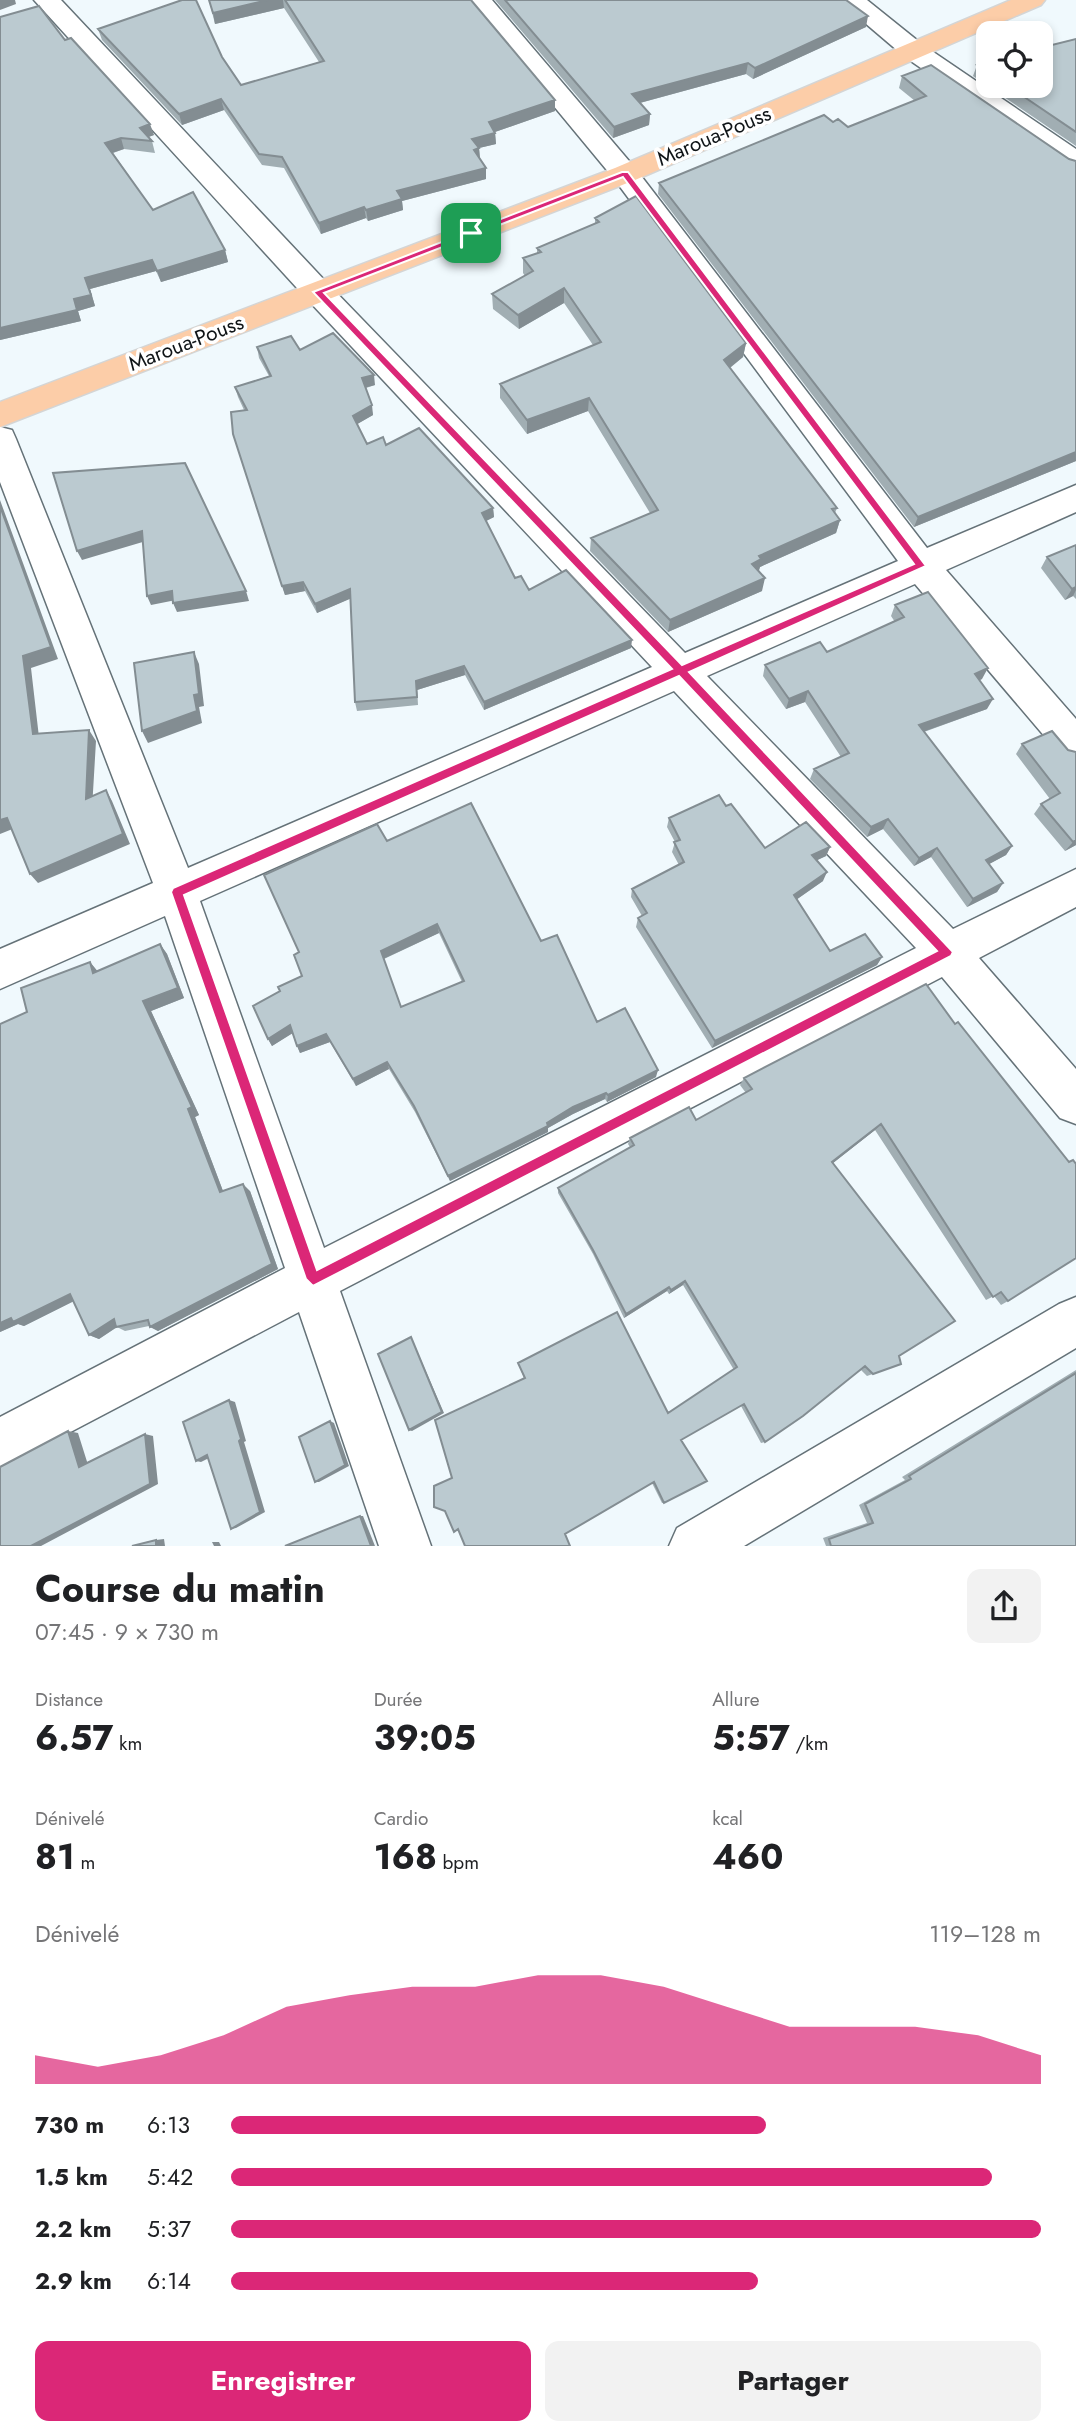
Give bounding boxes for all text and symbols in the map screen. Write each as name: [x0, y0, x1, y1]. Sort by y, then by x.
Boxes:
map controls: [976, 21, 1053, 98]
button: locate: [976, 21, 1053, 98]
street label: Maroua-Pouss: [652, 98, 776, 174]
pin: [441, 203, 501, 263]
icon: arrive: [452, 214, 490, 252]
street label: Maroua-Pouss: [124, 307, 248, 379]
text: Course du matin: [35, 1561, 325, 1616]
button: share: [967, 1569, 1041, 1643]
text: 07:45 · 9 × 730 m: [35, 1615, 219, 1649]
text: Distance: [35, 1686, 103, 1713]
text: Durée: [374, 1686, 422, 1713]
text: Allure: [712, 1686, 760, 1713]
text: 6.57: [35, 1713, 113, 1763]
text: 39:05: [374, 1713, 476, 1763]
text: 5:57: [712, 1713, 790, 1763]
text: km: [113, 1730, 142, 1757]
text: /km: [790, 1730, 829, 1757]
text: Dénivelé: [35, 1805, 105, 1832]
text: Cardio: [374, 1805, 428, 1832]
text: kcal: [712, 1805, 743, 1832]
text: 81: [35, 1832, 75, 1882]
text: 168: [374, 1832, 437, 1882]
text: 460: [712, 1832, 783, 1882]
text: m: [75, 1849, 95, 1876]
text: bpm: [437, 1849, 479, 1876]
text: Dénivelé: [35, 1917, 119, 1951]
text: 119–128 m: [929, 1917, 1041, 1951]
text: 730 m: [35, 2108, 104, 2142]
text: 6:13: [147, 2108, 190, 2142]
text: 1.5 km: [35, 2160, 108, 2194]
text: 5:42: [147, 2160, 193, 2194]
text: 2.2 km: [35, 2212, 112, 2246]
text: 5:37: [147, 2212, 191, 2246]
text: 2.9 km: [35, 2264, 112, 2298]
text: 6:14: [147, 2264, 191, 2298]
button: Enregistrer: [35, 2341, 531, 2421]
button: Partager: [545, 2341, 1041, 2421]

